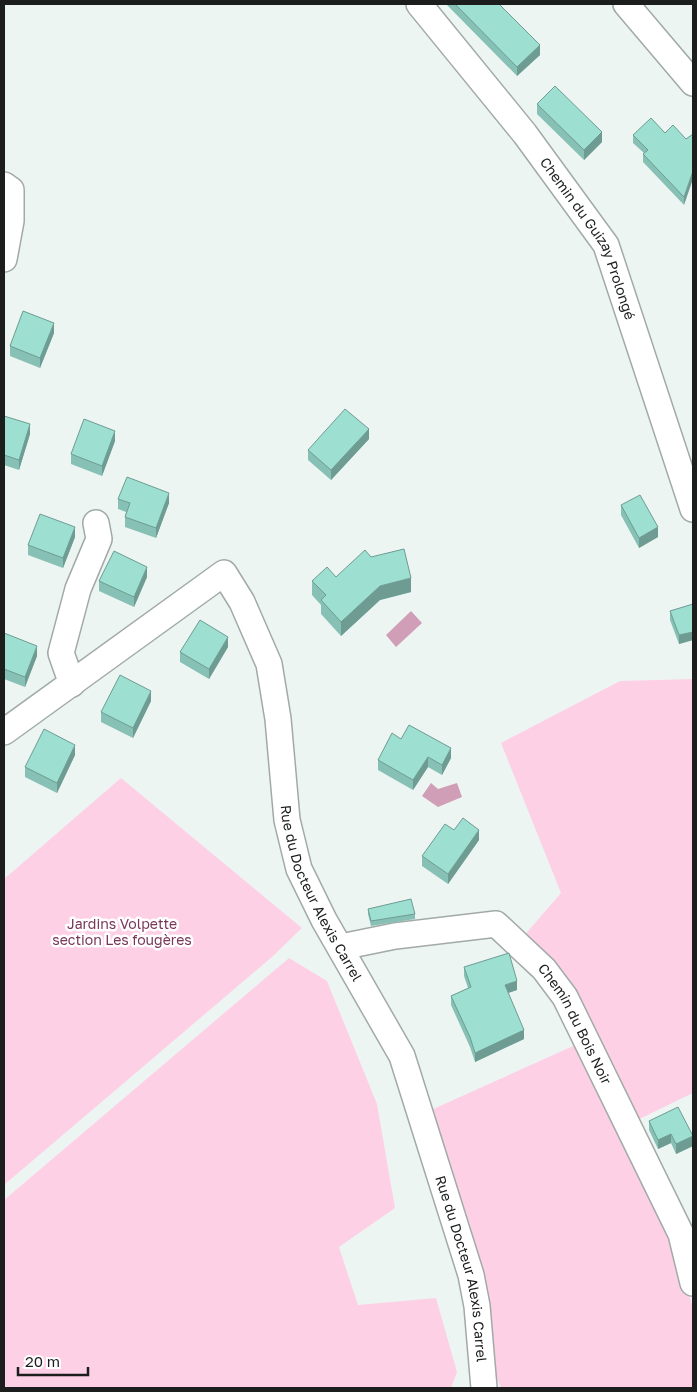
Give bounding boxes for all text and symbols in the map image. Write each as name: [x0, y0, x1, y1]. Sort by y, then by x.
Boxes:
street label: Chemin du Guizay Prolongé: [537, 154, 639, 322]
street label: Rue du Docteur Alexis Carrel: [278, 804, 366, 984]
park label: Jardins Volpette section Les fougères: [52, 915, 192, 948]
street label: Chemin du Bois Noir: [535, 960, 616, 1088]
street label: Rue du Docteur Alexis Carrel: [432, 1173, 491, 1363]
scale bar: [18, 1344, 88, 1376]
text: 20 m: [25, 1352, 60, 1370]

